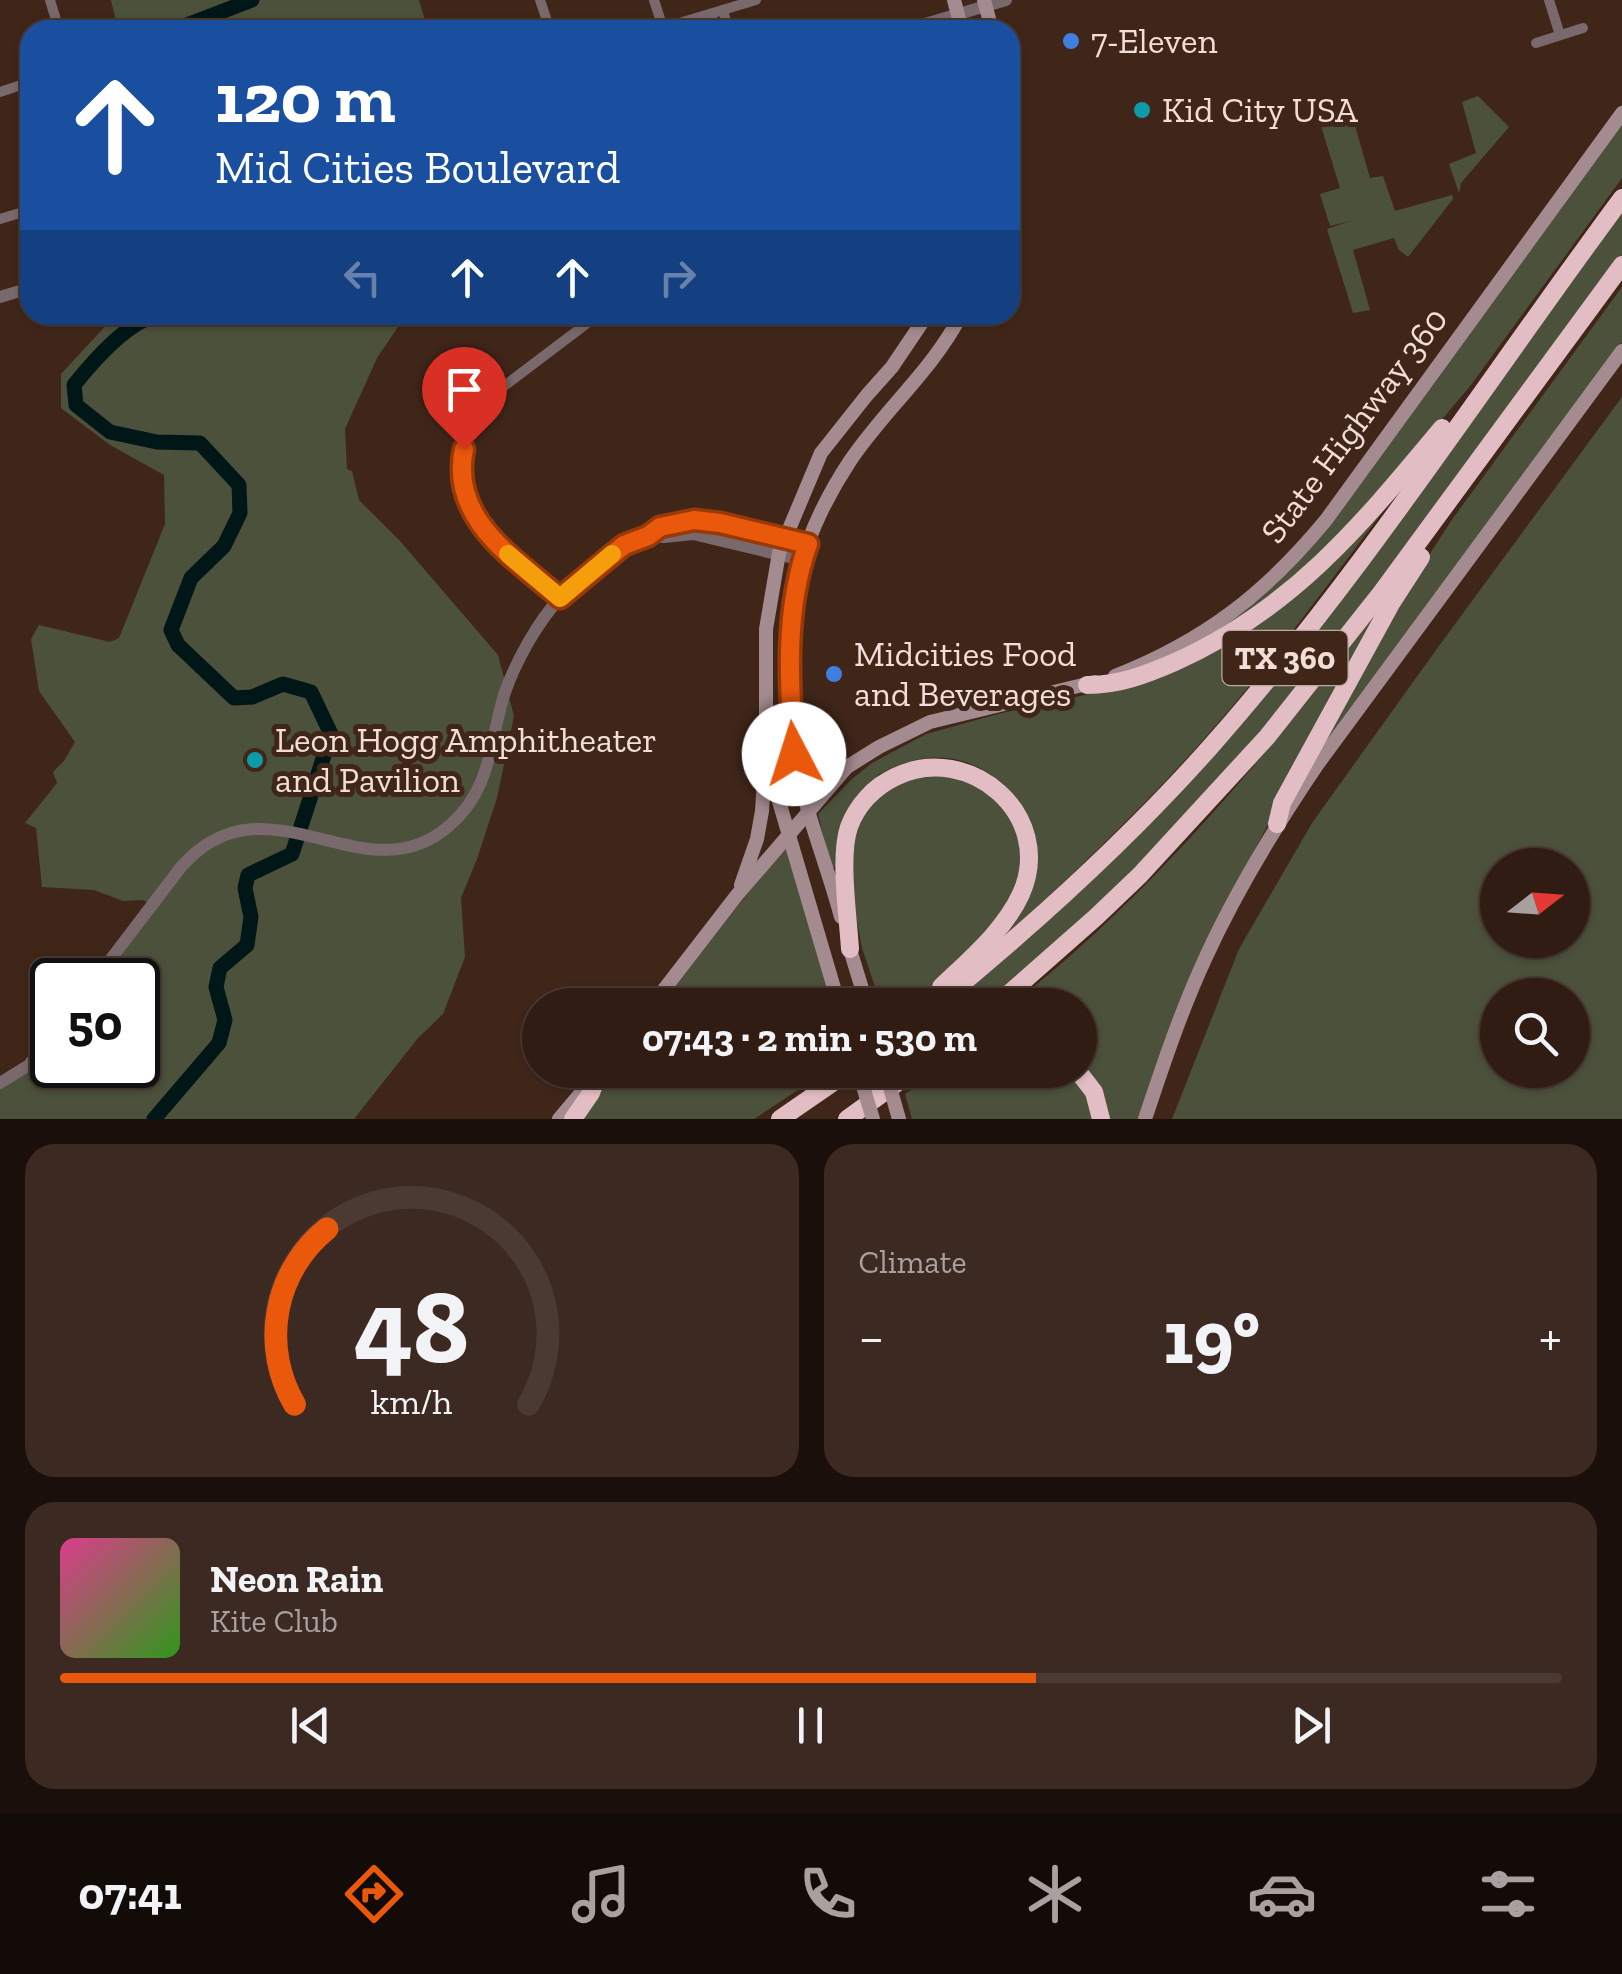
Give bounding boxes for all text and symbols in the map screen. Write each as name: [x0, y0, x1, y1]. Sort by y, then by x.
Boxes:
place label: 7-Eleven: [1091, 20, 1217, 62]
marker: 7-Eleven: [1060, 30, 1082, 52]
text: 120 m: [215, 56, 396, 140]
icon: ahead: [50, 60, 180, 190]
place label: Kid City USA: [1162, 89, 1358, 131]
marker: Kid City USA: [1131, 99, 1153, 121]
text: Mid Cities Boulevard: [215, 141, 620, 195]
icon: left: [335, 250, 390, 305]
icon: ahead: [440, 250, 495, 305]
icon: ahead: [545, 250, 600, 305]
icon: right: [650, 250, 705, 305]
street label: State Highway 360: [1252, 299, 1456, 551]
pin: [422, 347, 507, 450]
icon: arrive: [437, 362, 492, 417]
road number: TX 360: [1222, 631, 1348, 685]
place label: Midcities Food and Beverages: [854, 633, 1076, 715]
marker: Midcities Food and Beverages: [823, 663, 845, 685]
position arrow: [742, 702, 846, 806]
place label: Leon Hogg Amphitheater and Pavilion: [275, 719, 657, 801]
marker: Leon Hogg Amphitheater and Pavilion: [244, 749, 266, 771]
north arrow: [1480, 848, 1590, 958]
map controls: [1480, 848, 1590, 1088]
speed limit sign: 50: [30, 958, 160, 1088]
button: search: [1480, 978, 1590, 1088]
text: 07:43 · 2 min · 530 m: [642, 1015, 977, 1061]
text: Climate: [859, 1243, 967, 1281]
text: 48: [354, 1264, 469, 1389]
text: 19°: [1163, 1292, 1260, 1382]
text: −: [859, 1304, 884, 1370]
text: +: [1539, 1304, 1562, 1370]
text: km/h: [371, 1380, 453, 1423]
text: Neon Rain: [210, 1556, 383, 1602]
text: Kite Club: [210, 1602, 338, 1640]
icon: previous: [283, 1698, 338, 1753]
icon: pause: [783, 1698, 838, 1753]
icon: next: [1284, 1698, 1339, 1753]
icon: directions: [339, 1859, 409, 1929]
icon: music: [566, 1859, 636, 1929]
icon: phone: [793, 1859, 863, 1929]
icon: climate: [1020, 1859, 1090, 1929]
icon: car: [1247, 1859, 1317, 1929]
icon: filters: [1473, 1859, 1543, 1929]
text: 07:41: [78, 1867, 182, 1921]

